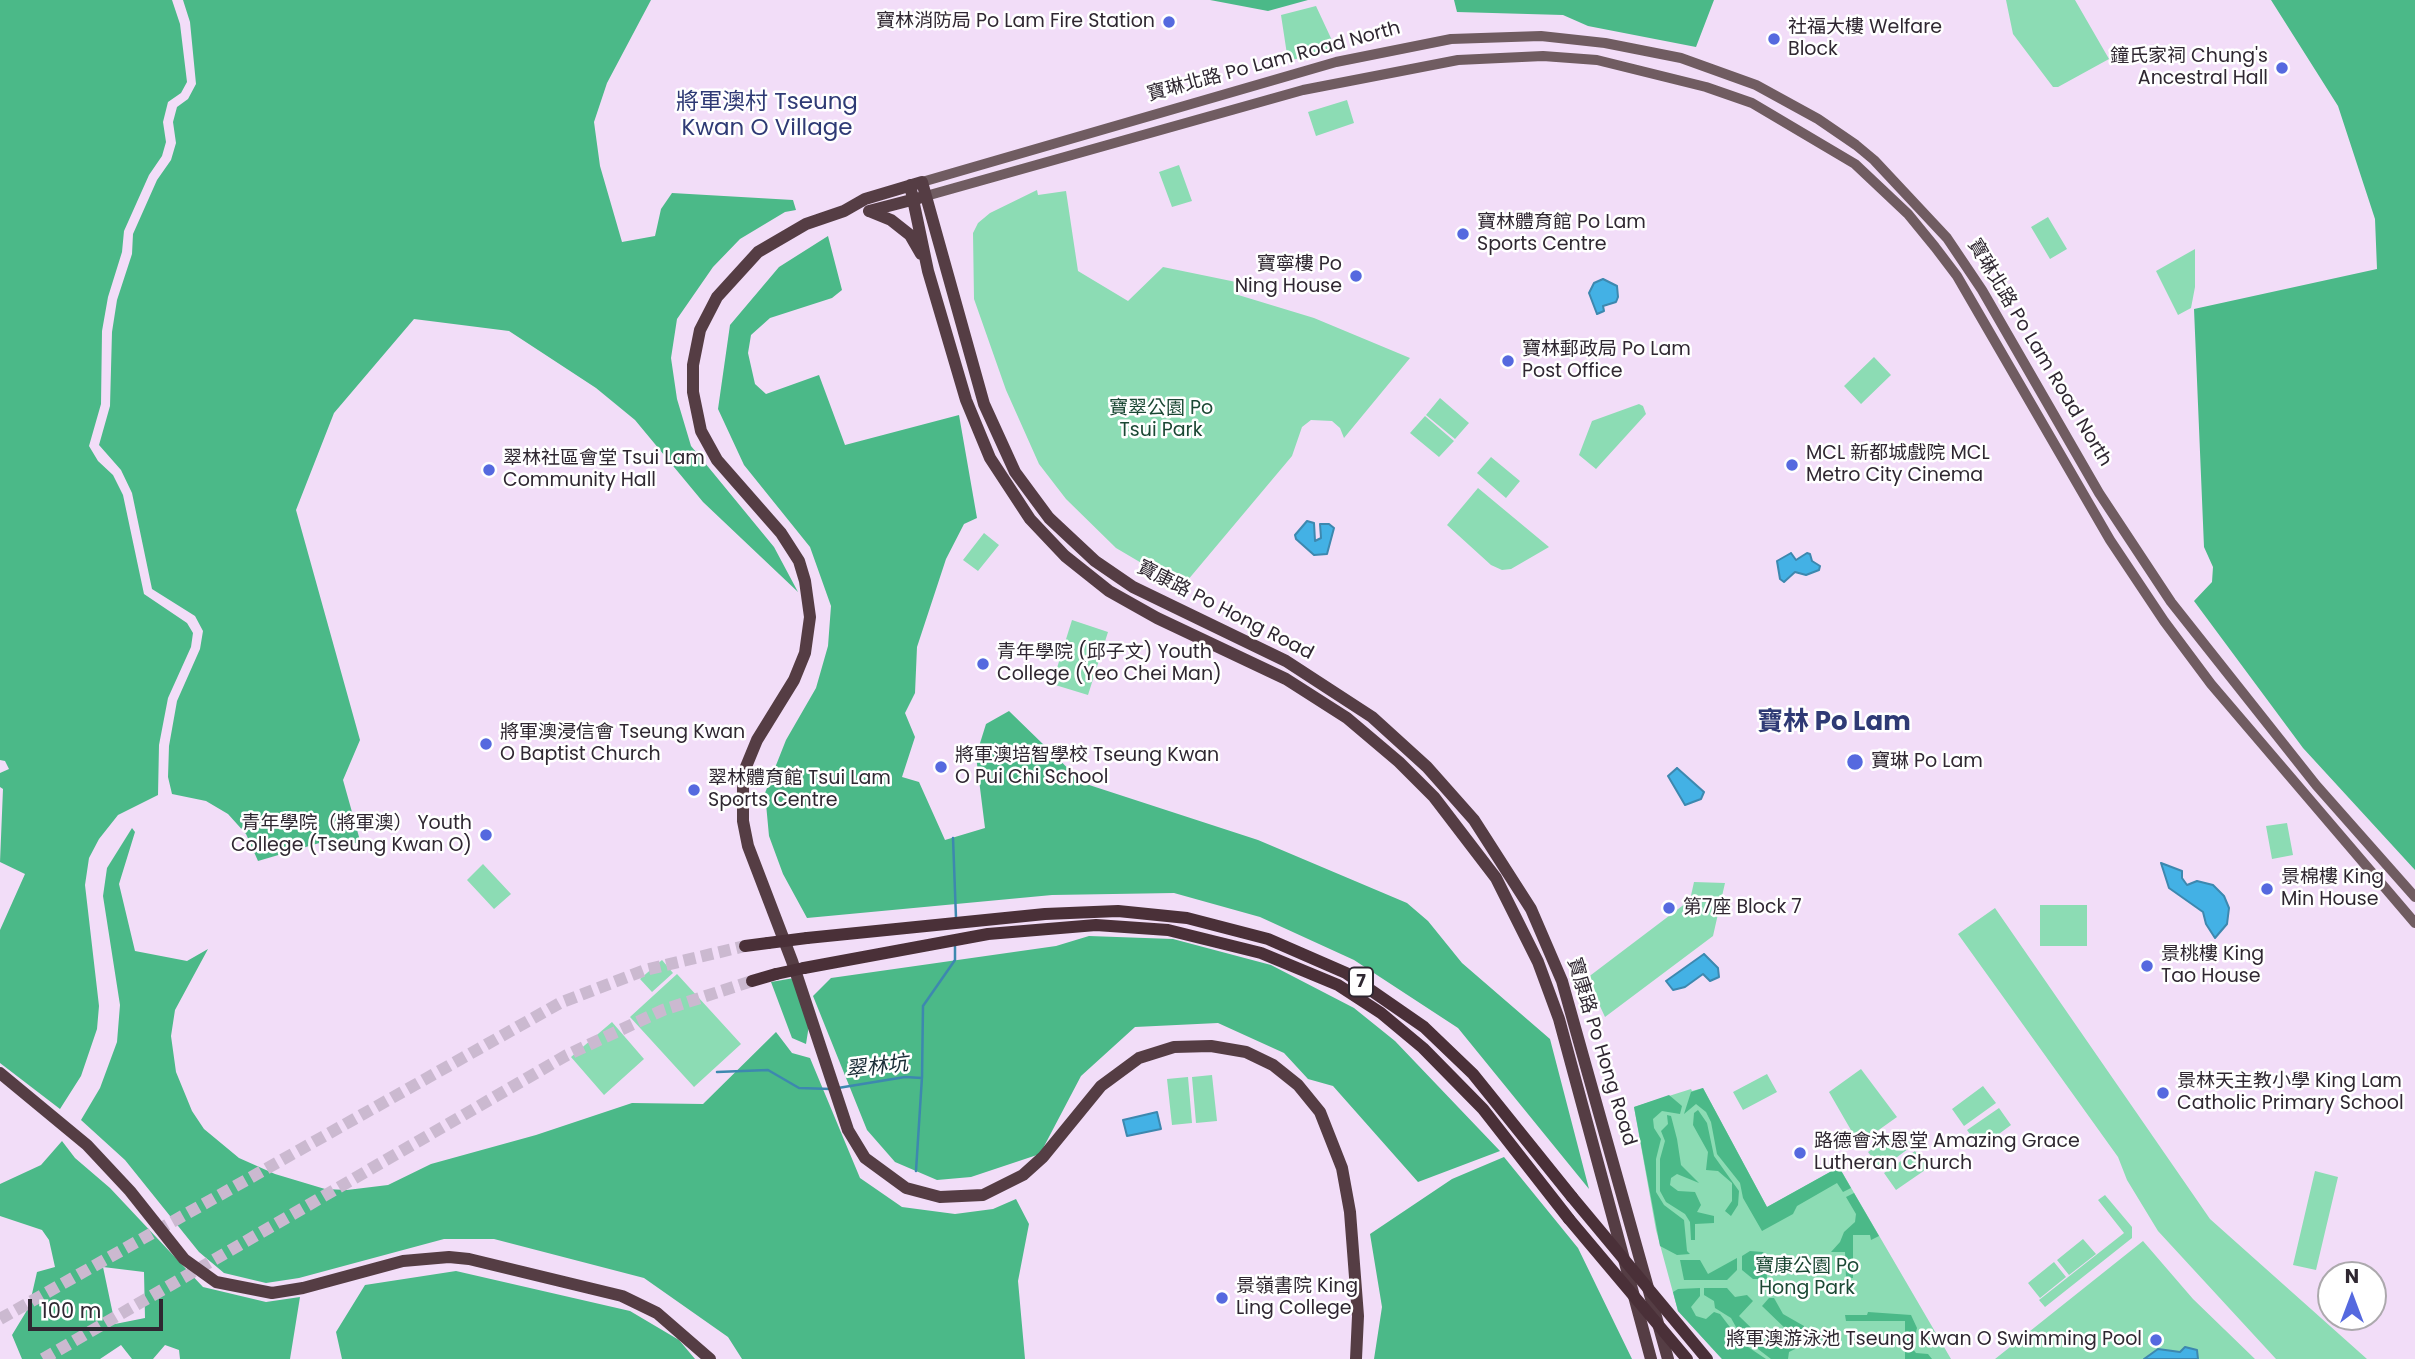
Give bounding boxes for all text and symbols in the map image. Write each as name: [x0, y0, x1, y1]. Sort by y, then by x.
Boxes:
place label: 寶林消防局 Po Lam Fire Station: [876, 11, 1155, 33]
marker: 寶林消防局 Po Lam Fire Station: [1161, 14, 1177, 30]
street label: 寶琳北路 Po Lam Road North: [1145, 17, 1403, 107]
place label: 社福大樓 Welfare Block: [1788, 17, 1942, 61]
marker: 社福大樓 Welfare Block: [1766, 31, 1782, 47]
place label: 鐘氏家祠 Chung's Ancestral Hall: [2110, 46, 2268, 90]
marker: 鐘氏家祠 Chung's Ancestral Hall: [2274, 60, 2290, 76]
district label: 將軍澳村 Tseung Kwan O Village: [669, 89, 865, 143]
place label: 寶林體育館 Po Lam Sports Centre: [1477, 212, 1646, 256]
marker: 寶林體育館 Po Lam Sports Centre: [1455, 226, 1471, 242]
street label: 寶琳北路 Po Lam Road North: [1962, 235, 2116, 471]
place label: 寶寧樓 Po Ning House: [1235, 254, 1342, 298]
marker: 寶寧樓 Po Ning House: [1348, 268, 1364, 284]
place label: 寶林郵政局 Po Lam Post Office: [1522, 339, 1691, 383]
marker: 寶林郵政局 Po Lam Post Office: [1500, 353, 1516, 369]
park label: 寶翠公園 Po Tsui Park: [1109, 398, 1213, 442]
place label: MCL 新都城戲院 MCL Metro City Cinema: [1806, 443, 1990, 487]
place label: 翠林社區會堂 Tsui Lam Community Hall: [503, 448, 705, 492]
marker: MCL 新都城戲院 MCL Metro City Cinema: [1784, 457, 1800, 473]
marker: 翠林社區會堂 Tsui Lam Community Hall: [481, 462, 497, 478]
street label: 寶康路 Po Hong Road: [1133, 557, 1317, 665]
place label: 青年學院 (邱子文) Youth College (Yeo Chei Man): [997, 642, 1222, 686]
marker: 青年學院 (邱子文) Youth College (Yeo Chei Man): [975, 656, 991, 672]
district label: 寶林 Po Lam: [1757, 707, 1911, 739]
place label: 將軍澳浸信會 Tseung Kwan O Baptist Church: [500, 722, 745, 766]
marker: 將軍澳浸信會 Tseung Kwan O Baptist Church: [478, 736, 494, 752]
place label: 將軍澳培智學校 Tseung Kwan O Pui Chi School: [955, 745, 1219, 789]
place label: 寶琳 Po Lam: [1871, 751, 1983, 773]
marker: 寶琳 Po Lam: [1845, 752, 1865, 772]
marker: 將軍澳培智學校 Tseung Kwan O Pui Chi School: [933, 759, 949, 775]
place label: 翠林體育館 Tsui Lam Sports Centre: [708, 768, 891, 812]
marker: 翠林體育館 Tsui Lam Sports Centre: [686, 782, 702, 798]
place label: 青年學院（將軍澳） Youth College (Tseung Kwan O): [231, 813, 472, 857]
marker: 青年學院（將軍澳） Youth College (Tseung Kwan O): [478, 827, 494, 843]
place label: 景棉樓 King Min House: [2281, 867, 2384, 911]
marker: 景棉樓 King Min House: [2259, 881, 2275, 897]
place label: 第7座 Block 7: [1683, 897, 1802, 919]
marker: 第7座 Block 7: [1661, 900, 1677, 916]
place label: 景桃樓 King Tao House: [2161, 944, 2264, 988]
street label: 寶康路 Po Hong Road: [1562, 955, 1640, 1149]
marker: 景桃樓 King Tao House: [2139, 958, 2155, 974]
road number: 7: [1349, 967, 1373, 996]
water label: 翠林坑: [844, 1052, 910, 1084]
place label: 景林天主教小學 King Lam Catholic Primary School: [2177, 1071, 2404, 1115]
marker: 景林天主教小學 King Lam Catholic Primary School: [2155, 1085, 2171, 1101]
place label: 路德會沐恩堂 Amazing Grace Lutheran Church: [1814, 1131, 2080, 1175]
marker: 路德會沐恩堂 Amazing Grace Lutheran Church: [1792, 1145, 1808, 1161]
park label: 寶康公園 Po Hong Park: [1755, 1256, 1859, 1300]
north arrow: [2317, 1261, 2387, 1331]
text: N: [2345, 1263, 2359, 1290]
place label: 景嶺書院 King Ling College: [1236, 1276, 1358, 1320]
scale bar: [32, 1286, 166, 1330]
marker: 景嶺書院 King Ling College: [1214, 1290, 1230, 1306]
text: 100 m: [41, 1296, 101, 1325]
place label: 將軍澳游泳池 Tseung Kwan O Swimming Pool: [1726, 1329, 2142, 1351]
marker: 將軍澳游泳池 Tseung Kwan O Swimming Pool: [2148, 1332, 2164, 1348]

